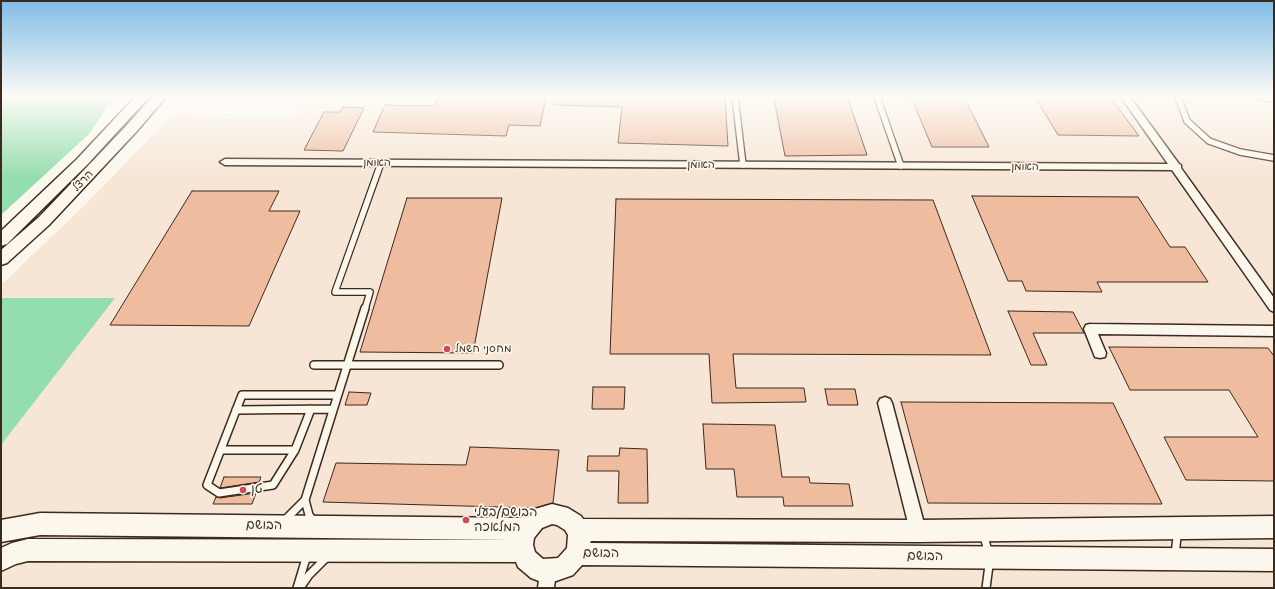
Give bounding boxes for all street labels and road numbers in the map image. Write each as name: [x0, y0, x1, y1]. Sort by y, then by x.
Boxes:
street label: האומן: [363, 156, 391, 170]
street label: האומן: [687, 158, 715, 172]
street label: האומן: [1011, 160, 1039, 174]
street label: הרצל: [70, 168, 96, 194]
street label: הבושם: [246, 518, 282, 534]
street label: הבושם: [583, 546, 619, 562]
street label: הבושם: [907, 549, 943, 565]

